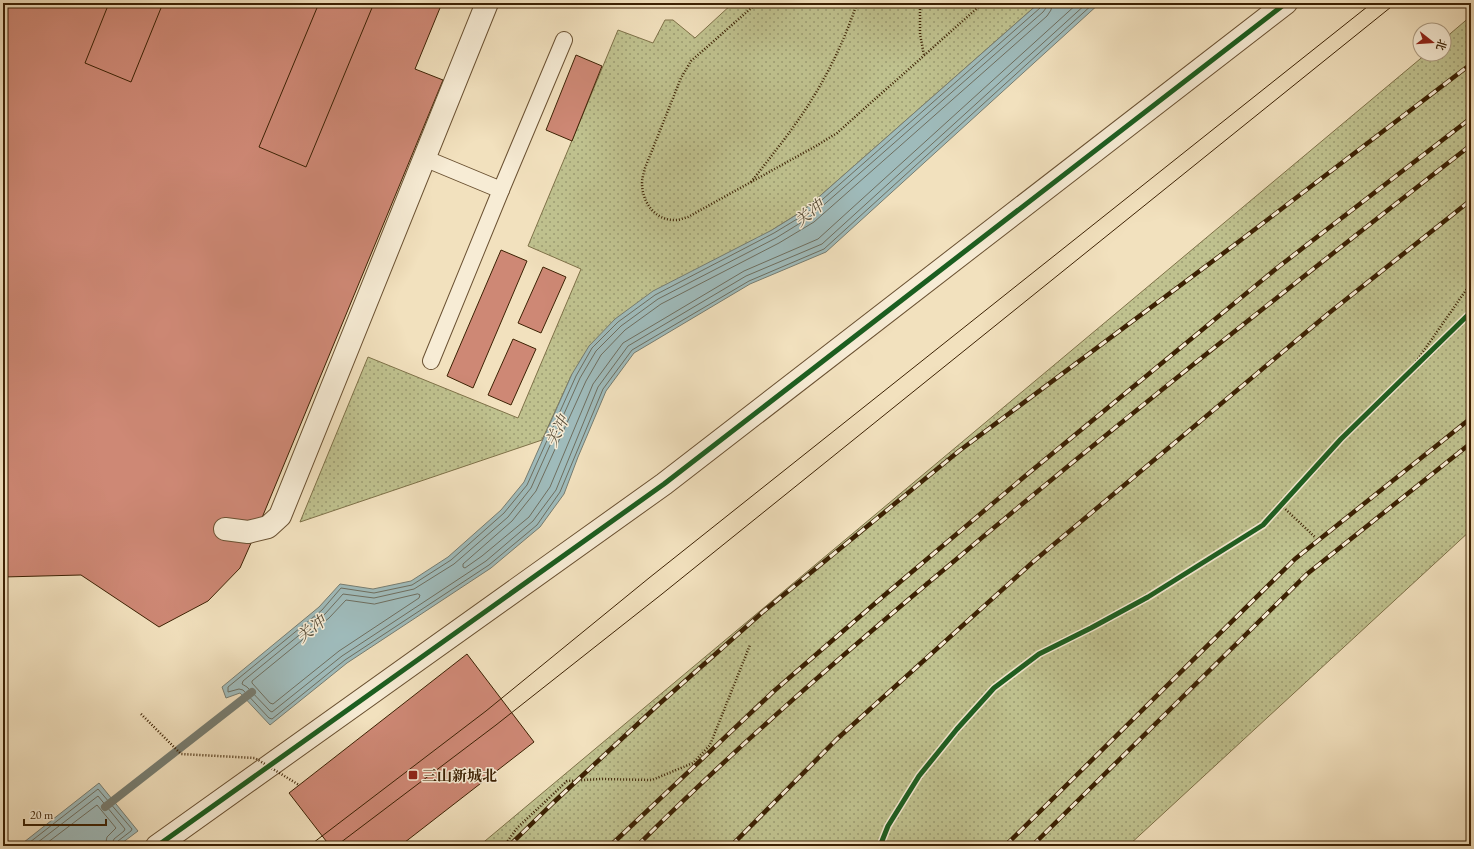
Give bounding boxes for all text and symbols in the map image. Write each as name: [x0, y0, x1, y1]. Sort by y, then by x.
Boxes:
north arrow: [1412, 22, 1452, 62]
text: 北: [1433, 38, 1450, 52]
water label: 关冲: [790, 194, 830, 231]
water label: 关冲: [541, 410, 574, 450]
water label: 关冲: [292, 610, 332, 647]
place label: 三山新城北: [422, 766, 497, 785]
marker: 三山新城北: [407, 769, 419, 781]
scale bar: [24, 801, 106, 827]
text: 20 m: [30, 807, 54, 823]

